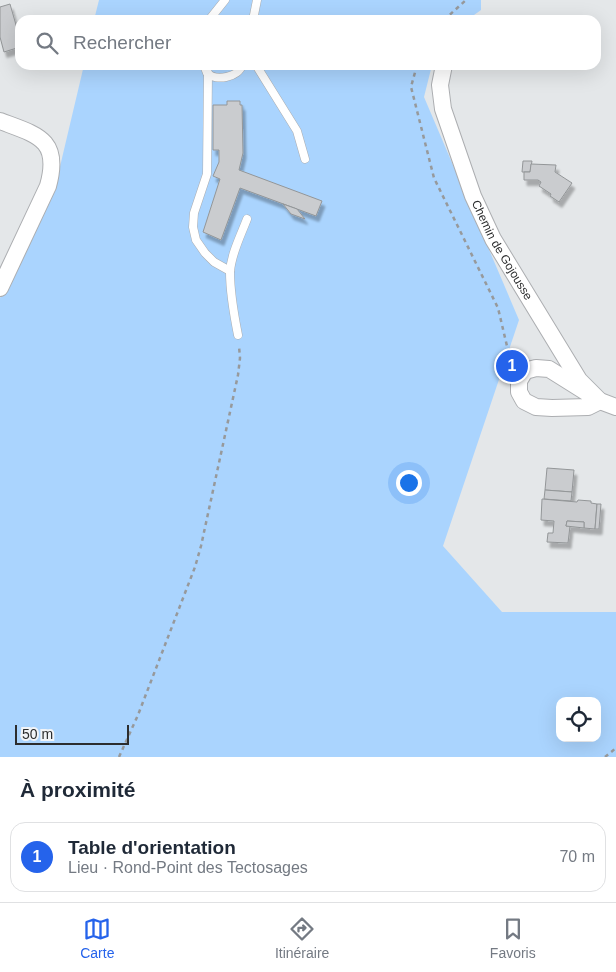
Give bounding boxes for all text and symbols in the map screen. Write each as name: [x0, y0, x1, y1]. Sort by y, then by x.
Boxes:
search box: [15, 15, 601, 70]
icon: search: [33, 29, 61, 57]
text: Rechercher: [73, 32, 171, 53]
street label: Chemin de Gojousse: [469, 198, 536, 303]
pin: 1: [496, 347, 528, 385]
your location: [396, 470, 422, 496]
map controls: [556, 697, 601, 742]
button: locate: [556, 697, 601, 742]
scale bar: [15, 722, 129, 745]
text: 50 m: [22, 726, 53, 742]
text: À proximité: [20, 778, 136, 801]
text: Table d'orientation: [68, 837, 236, 858]
text: 1: [33, 848, 41, 865]
text: 70 m: [559, 848, 595, 865]
text: Lieu · Rond-Point des Tectosages: [68, 859, 308, 876]
tab: Carte: [80, 915, 114, 961]
tab: Itinéraire: [275, 915, 329, 961]
tab: Favoris: [490, 915, 536, 961]

